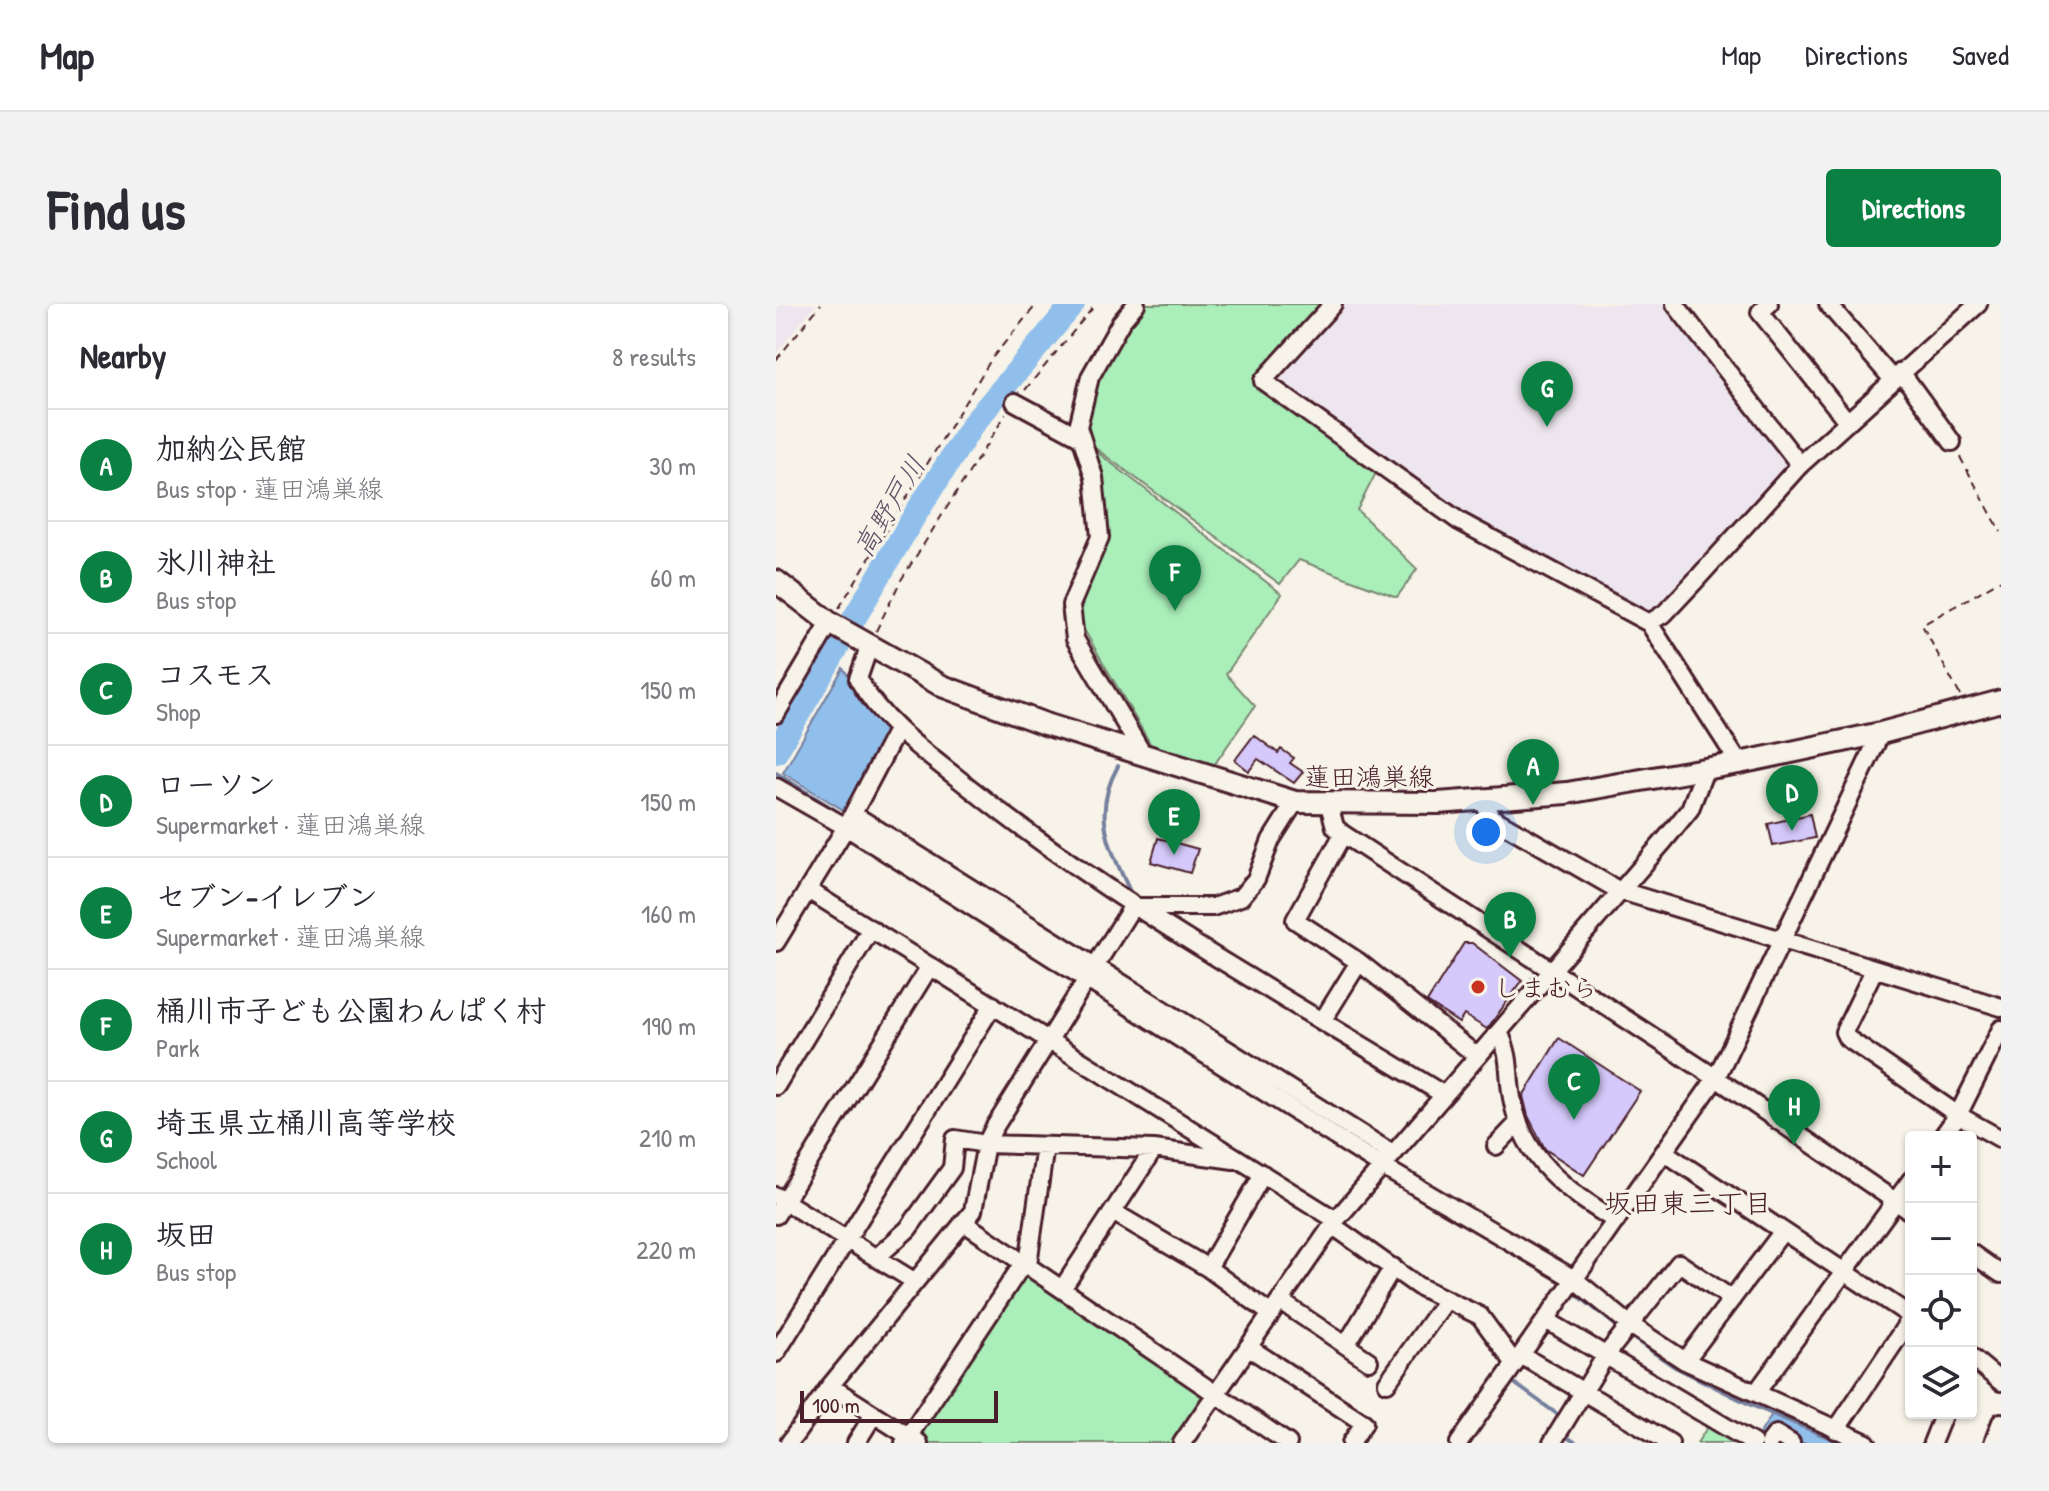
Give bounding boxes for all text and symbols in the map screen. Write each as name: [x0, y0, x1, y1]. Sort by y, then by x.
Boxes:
text: Map: [40, 29, 94, 81]
text: Map: [1721, 36, 1761, 74]
text: Directions: [1805, 36, 1908, 74]
text: Saved: [1952, 36, 2009, 74]
button: Directions: [1826, 169, 2001, 247]
text: Find us: [48, 171, 186, 246]
text: Nearby: [80, 333, 166, 379]
text: 8 results: [612, 339, 696, 374]
pin: G: [1521, 361, 1573, 427]
text: 加納公民館: [156, 428, 306, 468]
text: A: [100, 448, 112, 483]
text: 30 m: [649, 448, 696, 483]
water label: 高野戸川: [844, 448, 934, 564]
text: Bus stop · 蓮田鴻巣線: [156, 471, 383, 506]
text: 氷川神社: [156, 542, 276, 582]
pin: F: [1149, 545, 1201, 611]
text: B: [99, 560, 113, 595]
text: 60 m: [650, 560, 696, 595]
text: Bus stop: [156, 582, 236, 617]
text: コスモス: [156, 654, 275, 694]
text: C: [99, 672, 113, 707]
text: 150 m: [640, 672, 696, 707]
text: Shop: [156, 694, 200, 729]
pin: A: [1507, 739, 1559, 805]
street label: 蓮田鴻巣線: [1304, 759, 1434, 794]
text: ローソン: [156, 764, 276, 804]
pin: D: [1766, 765, 1818, 831]
text: D: [100, 784, 112, 819]
text: 150 m: [640, 784, 696, 819]
pin: E: [1148, 789, 1200, 855]
text: Supermarket · 蓮田鴻巣線: [156, 807, 425, 842]
your location: [1466, 812, 1506, 852]
text: セブン-イレブン: [156, 876, 378, 916]
pin: B: [1484, 892, 1536, 958]
text: E: [100, 896, 112, 931]
text: 160 m: [641, 896, 696, 931]
text: Supermarket · 蓮田鴻巣線: [156, 919, 425, 954]
place label: しまむら: [1494, 970, 1598, 1005]
marker: しまむら: [1469, 978, 1487, 996]
text: 桶川市子ども公園わんぱく村: [156, 990, 546, 1030]
text: F: [101, 1008, 111, 1043]
text: 190 m: [642, 1008, 696, 1043]
text: Park: [156, 1030, 200, 1065]
pin: C: [1548, 1054, 1600, 1120]
pin: H: [1768, 1079, 1820, 1145]
text: 埼玉県立桶川高等学校: [156, 1102, 456, 1142]
text: G: [100, 1120, 112, 1155]
text: 210 m: [639, 1120, 696, 1155]
map controls: [1905, 1131, 1977, 1419]
button: +: [1905, 1131, 1977, 1203]
text: School: [156, 1142, 217, 1177]
district label: 坂田東三丁目: [1604, 1184, 1772, 1222]
button: −: [1905, 1203, 1977, 1275]
text: 坂田: [156, 1214, 216, 1254]
text: H: [100, 1232, 112, 1267]
text: 220 m: [636, 1232, 696, 1267]
text: Bus stop: [156, 1254, 236, 1289]
button: locate: [1905, 1275, 1977, 1347]
button: layers: [1905, 1347, 1977, 1419]
scale bar: [800, 1387, 998, 1423]
text: 100 m: [812, 1390, 860, 1420]

